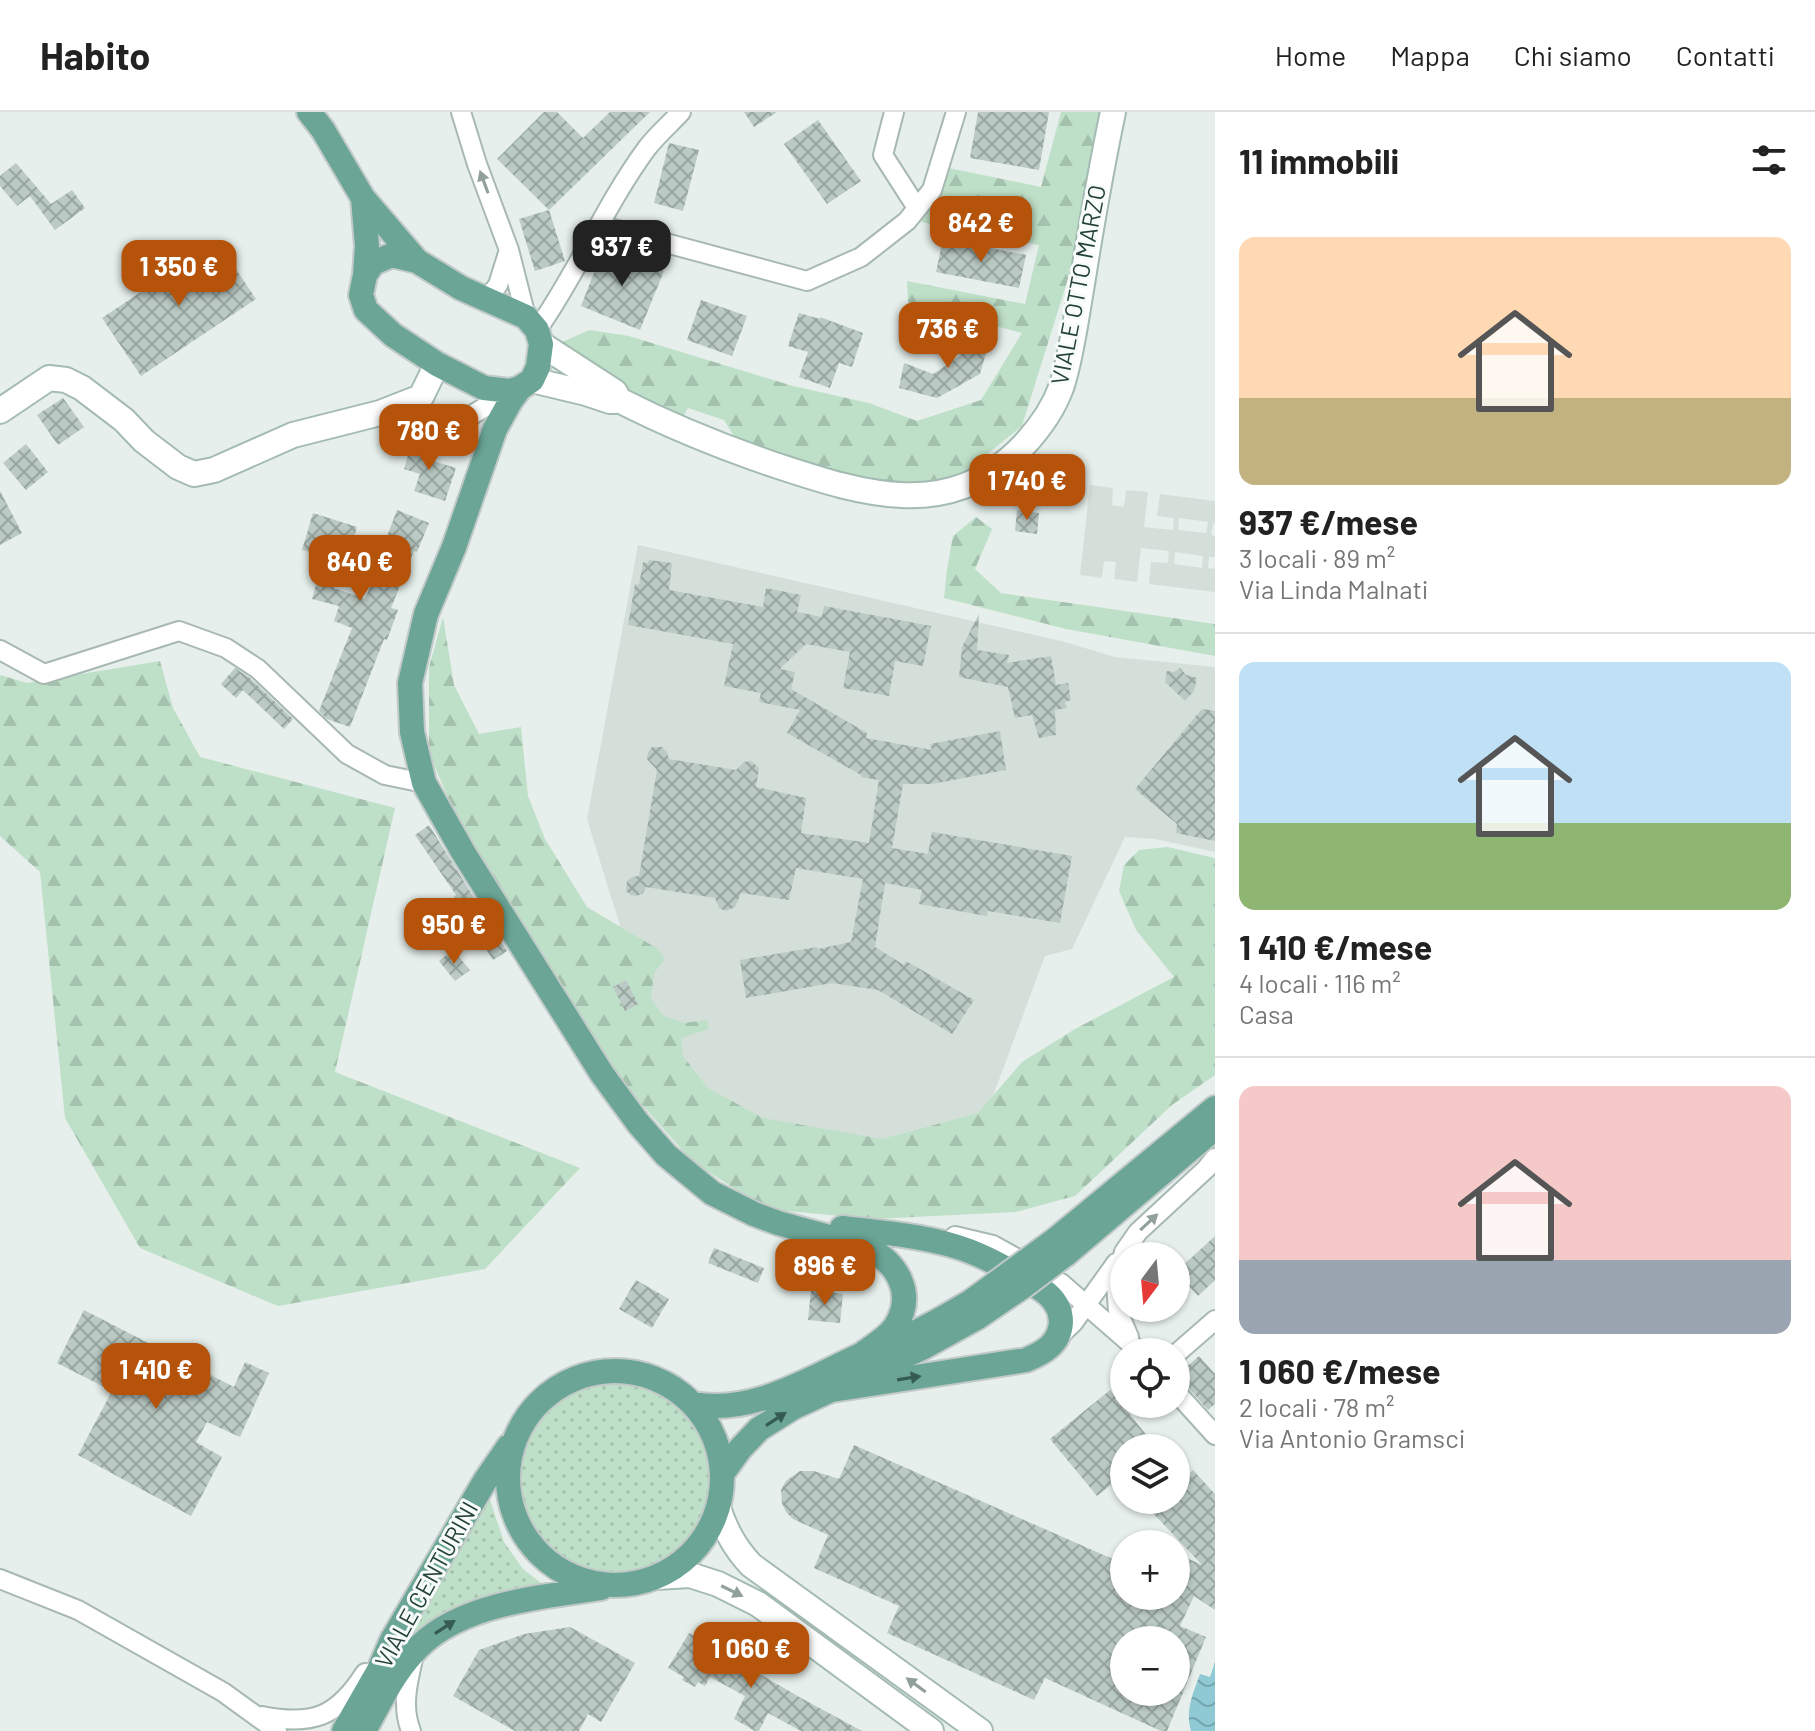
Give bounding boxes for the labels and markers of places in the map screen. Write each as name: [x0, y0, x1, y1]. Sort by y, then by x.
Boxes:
pin: 842 €: [925, 196, 1037, 264]
pin: 937 €: [566, 220, 678, 288]
pin: 1 350 €: [105, 240, 253, 308]
pin: 736 €: [892, 302, 1004, 370]
pin: 780 €: [373, 404, 485, 472]
pin: 1 740 €: [953, 454, 1101, 522]
pin: 840 €: [304, 535, 416, 603]
pin: 950 €: [398, 898, 510, 966]
pin: 896 €: [769, 1239, 881, 1307]
pin: 1 410 €: [82, 1343, 230, 1411]
pin: 1 060 €: [677, 1622, 825, 1690]

